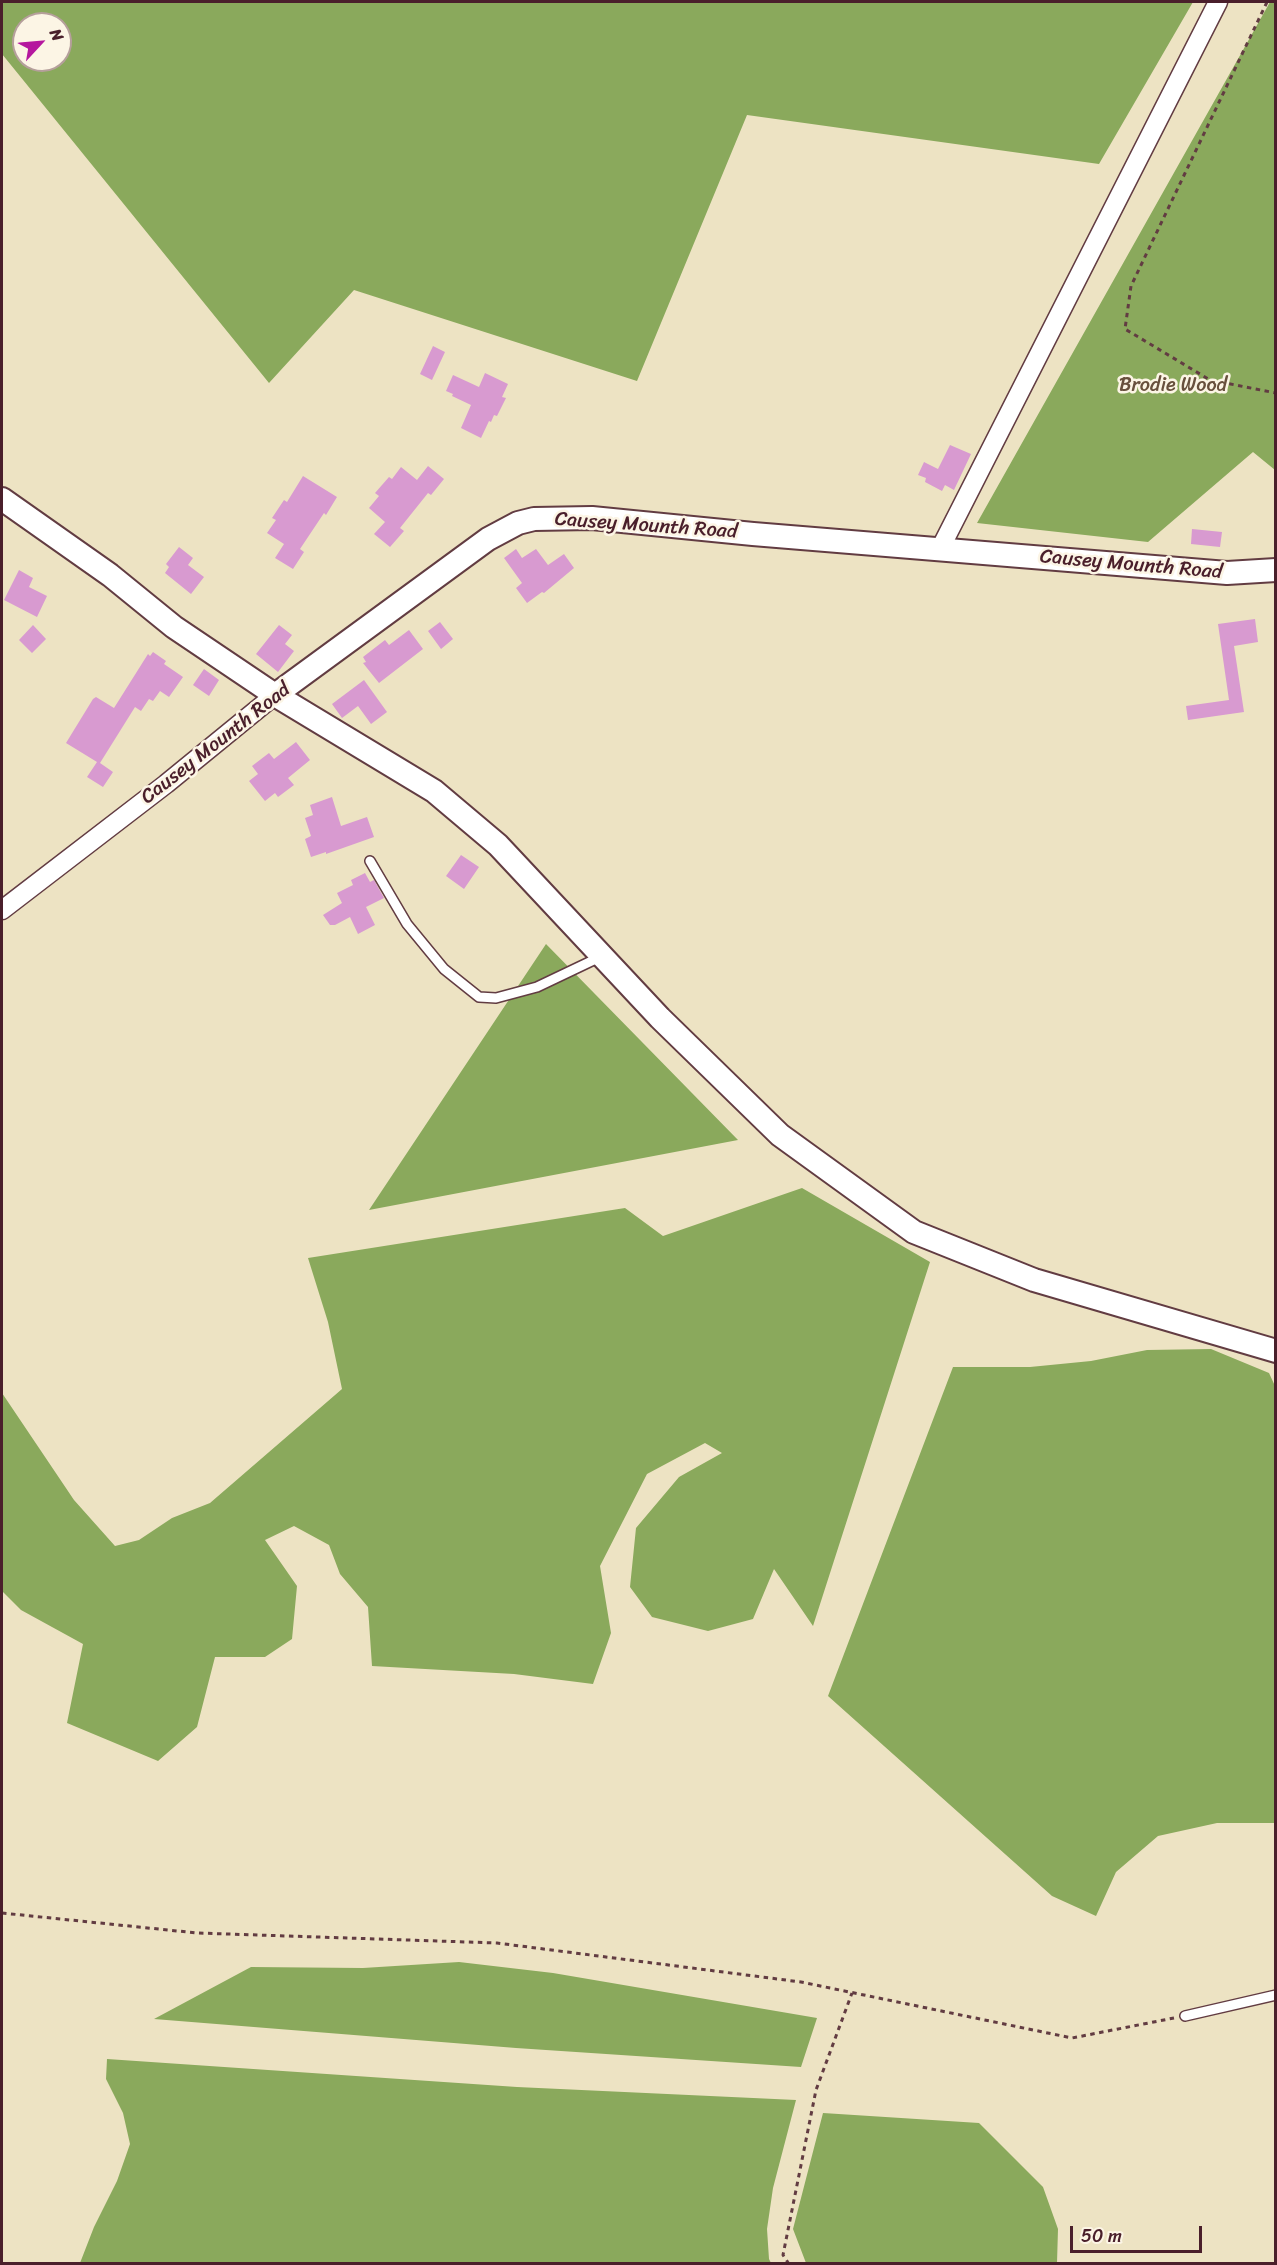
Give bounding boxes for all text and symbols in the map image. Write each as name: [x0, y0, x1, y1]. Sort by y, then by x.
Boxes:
north arrow: [12, 12, 72, 72]
text: N: [41, 23, 72, 46]
park label: Brodie Wood: [1119, 374, 1227, 398]
street label: Causey Mounth Road: [554, 508, 738, 544]
street label: Causey Mounth Road: [1039, 545, 1223, 585]
street label: Causey Mounth Road: [137, 678, 295, 810]
scale bar: [1073, 2214, 1205, 2252]
text: 50 m: [1081, 2220, 1122, 2252]

